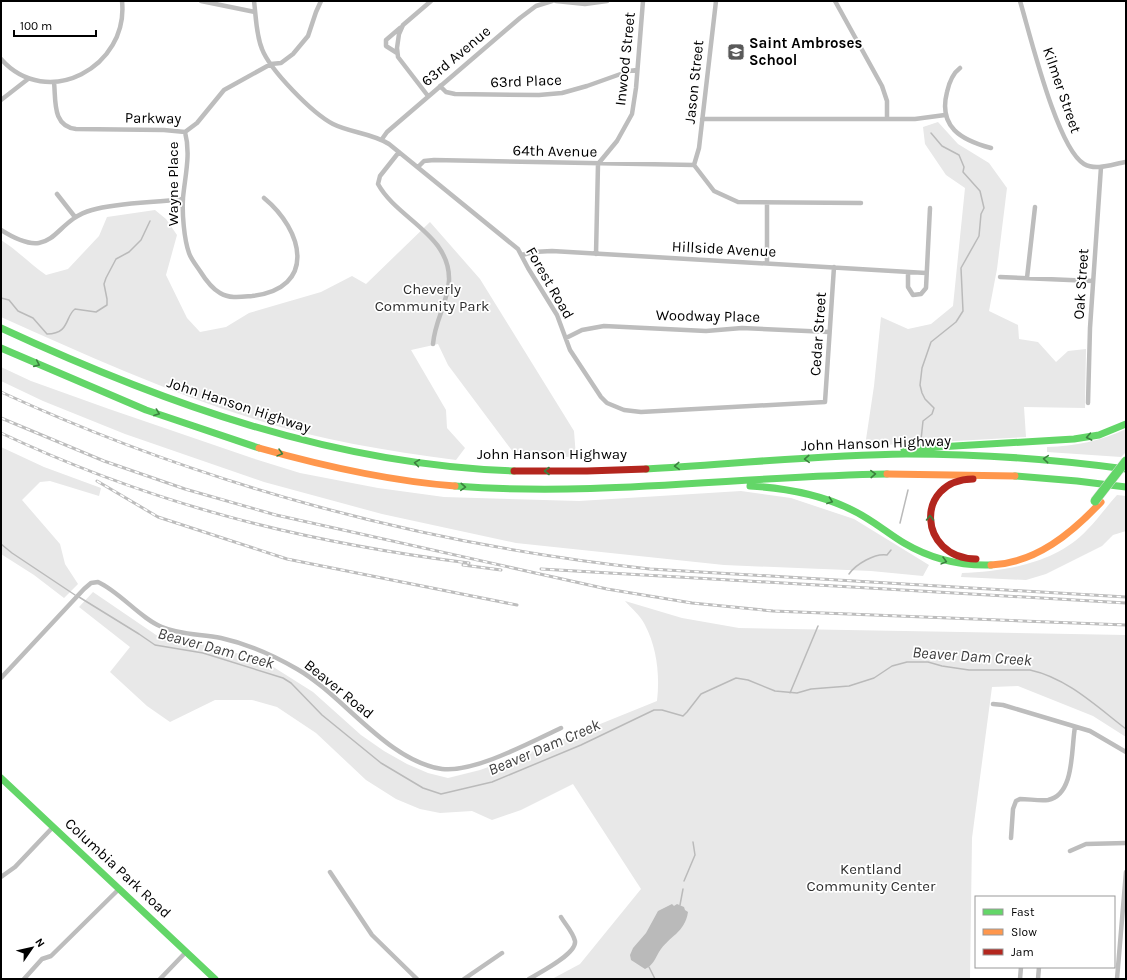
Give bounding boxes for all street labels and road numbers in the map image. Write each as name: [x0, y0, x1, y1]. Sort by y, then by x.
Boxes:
street label: Inwood Street: [611, 11, 639, 107]
street label: 63rd Avenue: [418, 22, 494, 90]
street label: Jason Street: [681, 39, 707, 125]
street label: Kilmer Street: [1039, 45, 1085, 136]
street label: 63rd Place: [490, 71, 562, 91]
street label: Parkway: [125, 109, 181, 127]
street label: 64th Avenue: [513, 141, 597, 161]
street label: Wayne Place: [164, 142, 182, 226]
street label: Hillside Avenue: [671, 237, 777, 261]
street label: Forest Road: [522, 244, 578, 322]
street label: Oak Street: [1070, 248, 1092, 320]
street label: Cedar Street: [806, 291, 830, 377]
street label: Woodway Place: [656, 306, 760, 326]
street label: John Hanson Highway: [165, 373, 313, 437]
street label: John Hanson Highway: [801, 431, 951, 455]
street label: John Hanson Highway: [477, 445, 627, 463]
street label: Beaver Road: [301, 656, 377, 722]
street label: Columbia Park Road: [61, 814, 175, 922]

